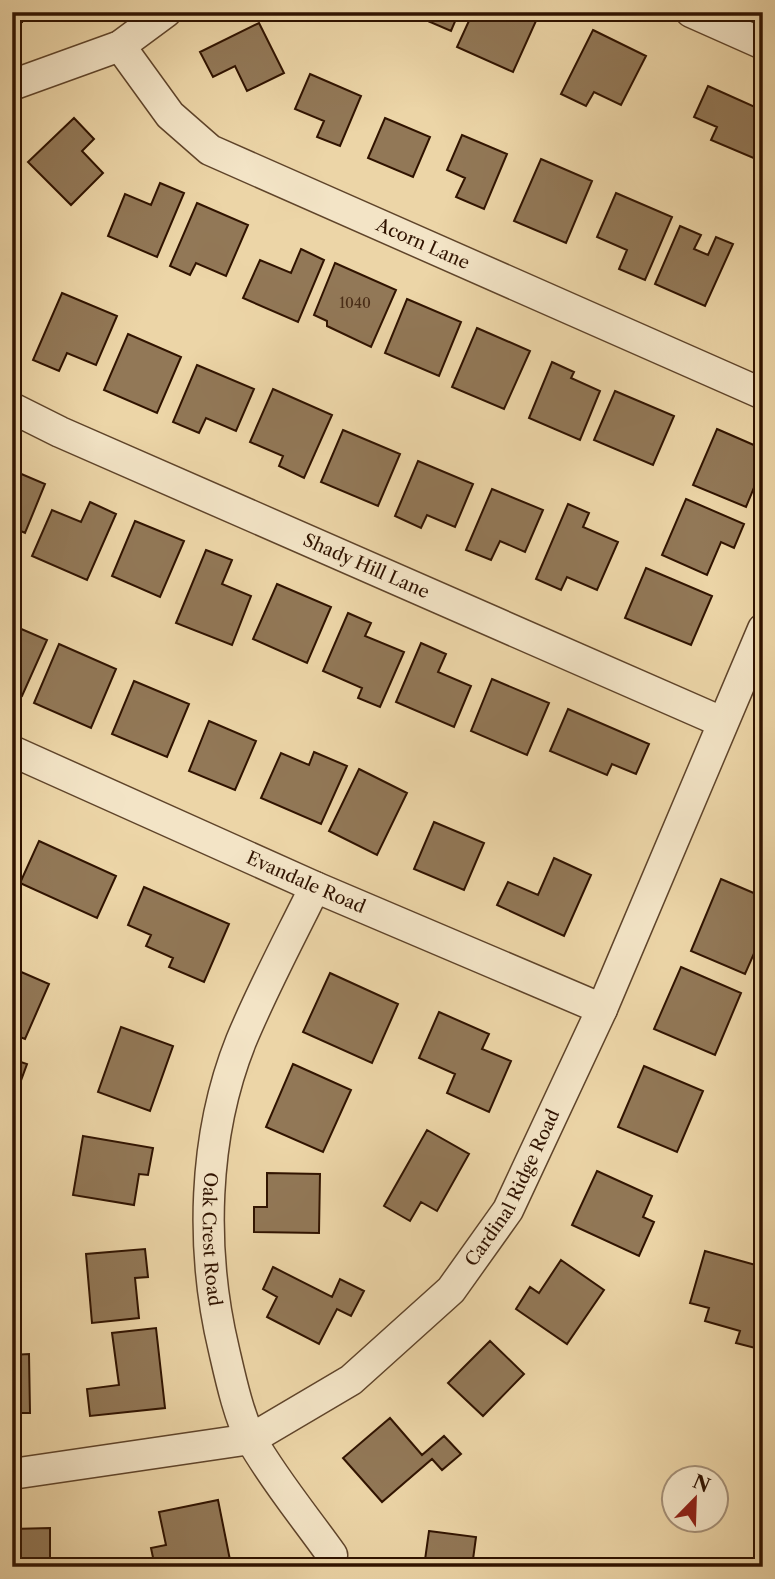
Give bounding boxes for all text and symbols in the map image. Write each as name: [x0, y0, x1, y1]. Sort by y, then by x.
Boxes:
street label: Acorn Lane: [372, 213, 473, 274]
house number: 1040: [339, 294, 371, 312]
street label: Shady Hill Lane: [300, 529, 433, 603]
street label: Evandale Road: [243, 847, 369, 918]
street label: Cardinal Ridge Road: [460, 1106, 565, 1271]
street label: Oak Crest Road: [198, 1171, 226, 1308]
north arrow: [660, 1464, 730, 1534]
text: N: [689, 1470, 714, 1498]

